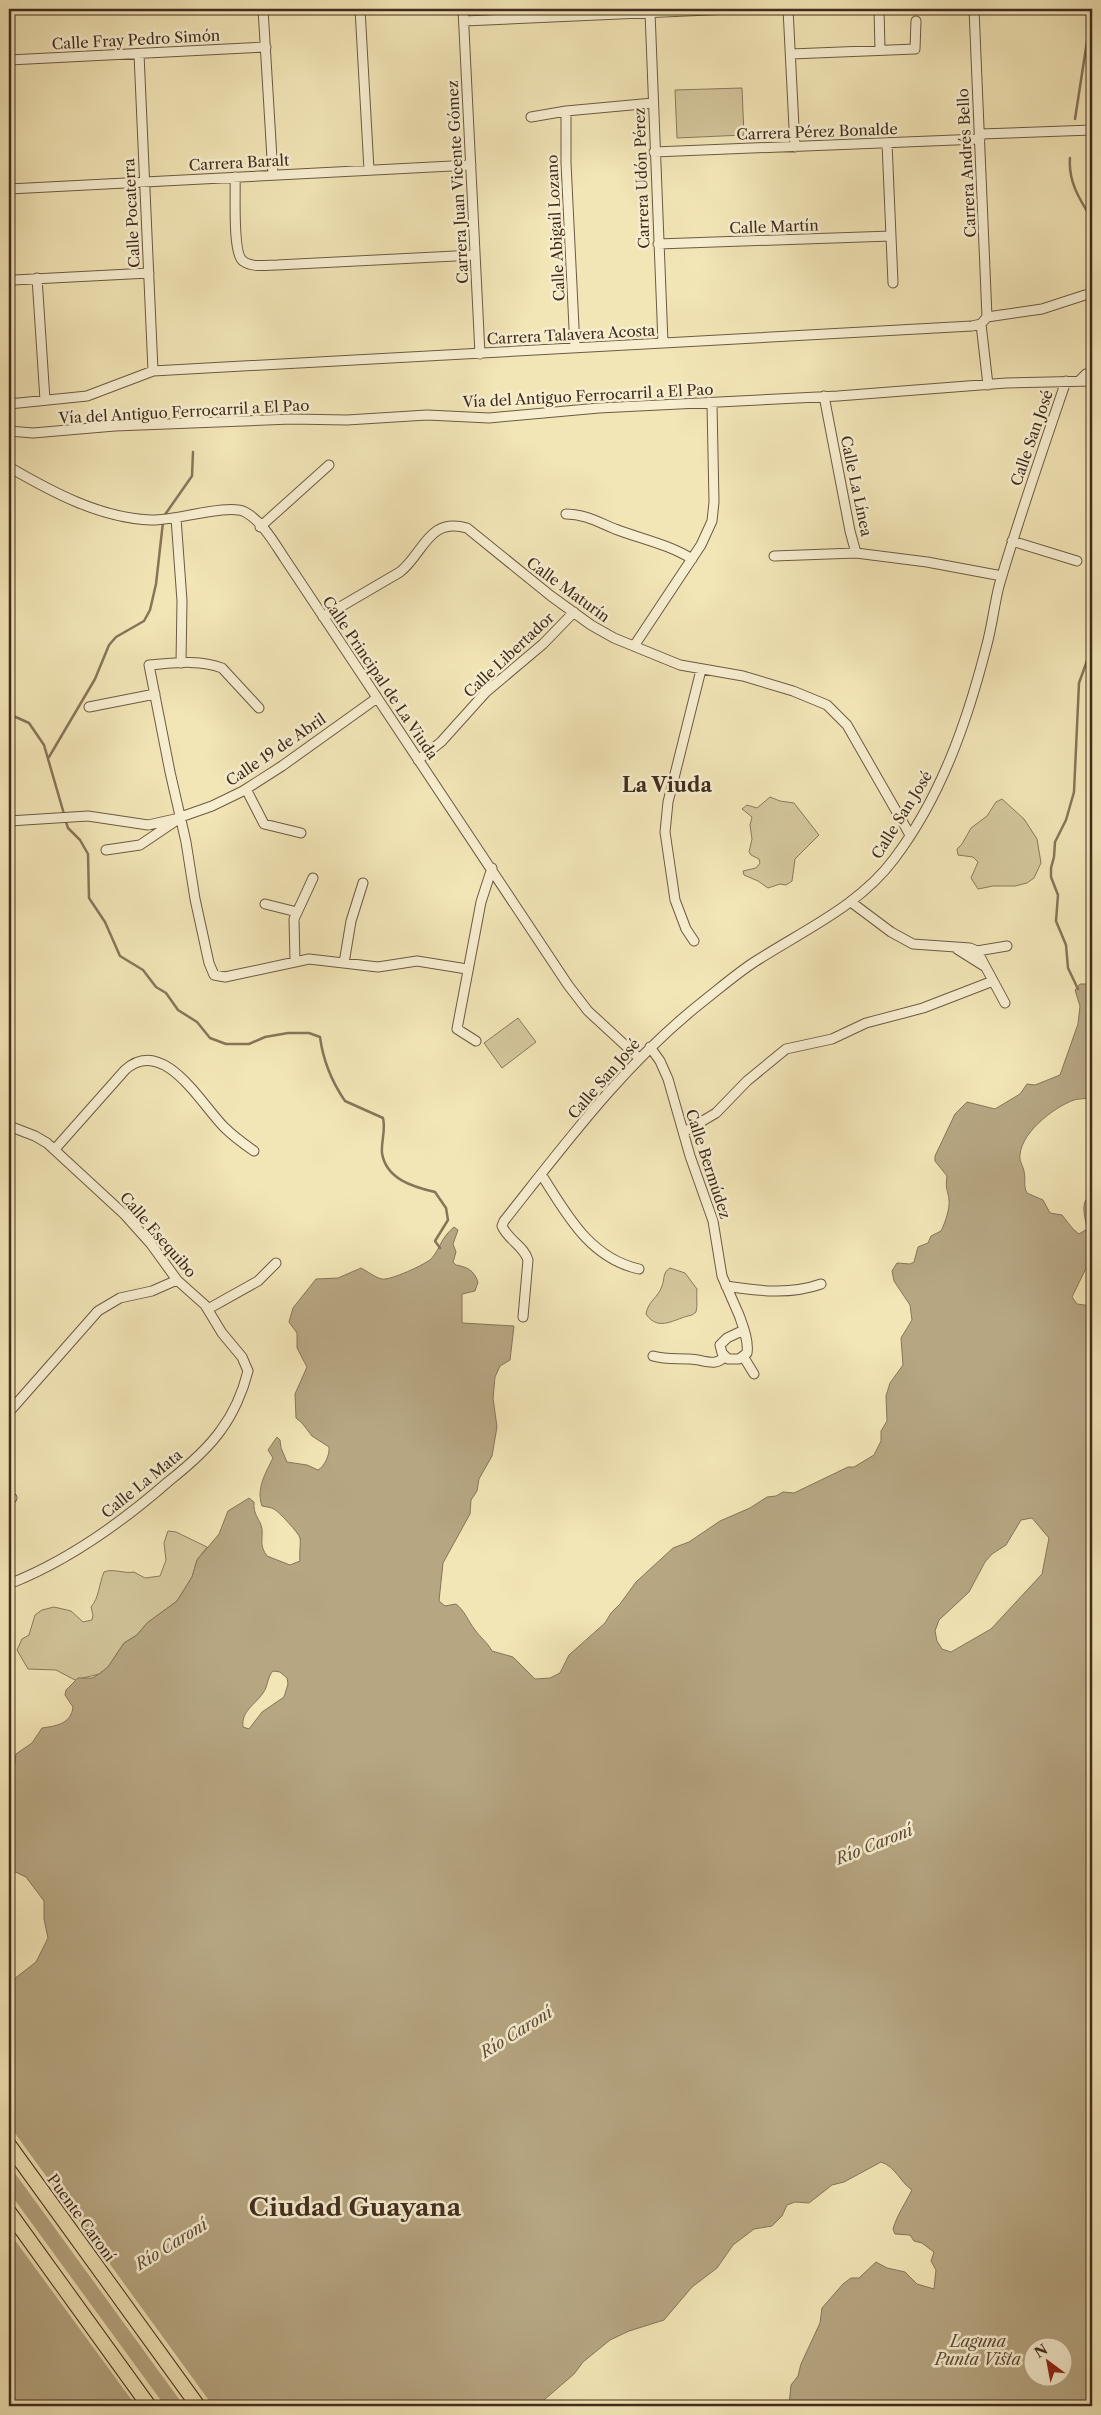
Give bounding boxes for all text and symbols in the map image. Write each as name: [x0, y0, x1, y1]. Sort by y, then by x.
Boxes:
street label: Calle Fray Pedro Simón: [51, 26, 221, 53]
street label: Carrera Juan Vicente Gómez: [443, 80, 472, 284]
street label: Carrera Andrés Bello: [953, 88, 980, 238]
street label: Carrera Udón Pérez: [630, 107, 653, 249]
street label: Carrera Pérez Bonalde: [736, 119, 898, 144]
street label: Carrera Baralt: [188, 150, 290, 175]
street label: Calle Abigaíl Lozano: [542, 154, 569, 302]
street label: Calle Pocaterra: [119, 158, 144, 268]
street label: Calle Martín: [729, 215, 820, 238]
street label: Carrera Talavera Acosta: [486, 321, 656, 348]
street label: Vía del Antiguo Ferrocarril a El Pao: [461, 379, 714, 412]
street label: Calle San José: [1006, 387, 1057, 488]
street label: Vía del Antiguo Ferrocarril a El Pao: [57, 395, 310, 428]
street label: Calle La Línea: [837, 434, 876, 538]
street label: Calle Maturín: [523, 553, 614, 627]
street label: Calle Principal de La Viuda: [319, 592, 442, 763]
street label: Calle Libertador: [459, 607, 558, 701]
street label: Calle 19 de Abril: [222, 709, 330, 790]
street label: Calle San José: [867, 767, 936, 862]
district label: La Viuda: [622, 773, 712, 797]
street label: Calle San José: [564, 1035, 644, 1123]
street label: Calle Bermúdez: [682, 1107, 735, 1221]
street label: Calle Esequibo: [116, 1188, 201, 1281]
street label: Calle La Mata: [97, 1445, 186, 1522]
water label: Río Caroní: [831, 1819, 917, 1869]
water label: Río Caroní: [475, 2001, 557, 2063]
street label: Puente Caroní: [43, 2170, 120, 2265]
district label: Ciudad Guayana: [249, 2192, 462, 2223]
water label: Río Caroní: [130, 2213, 212, 2275]
water label: Laguna Punta Vista: [933, 2331, 1021, 2369]
north arrow: [1024, 2338, 1074, 2388]
text: N: [1031, 2340, 1051, 2362]

